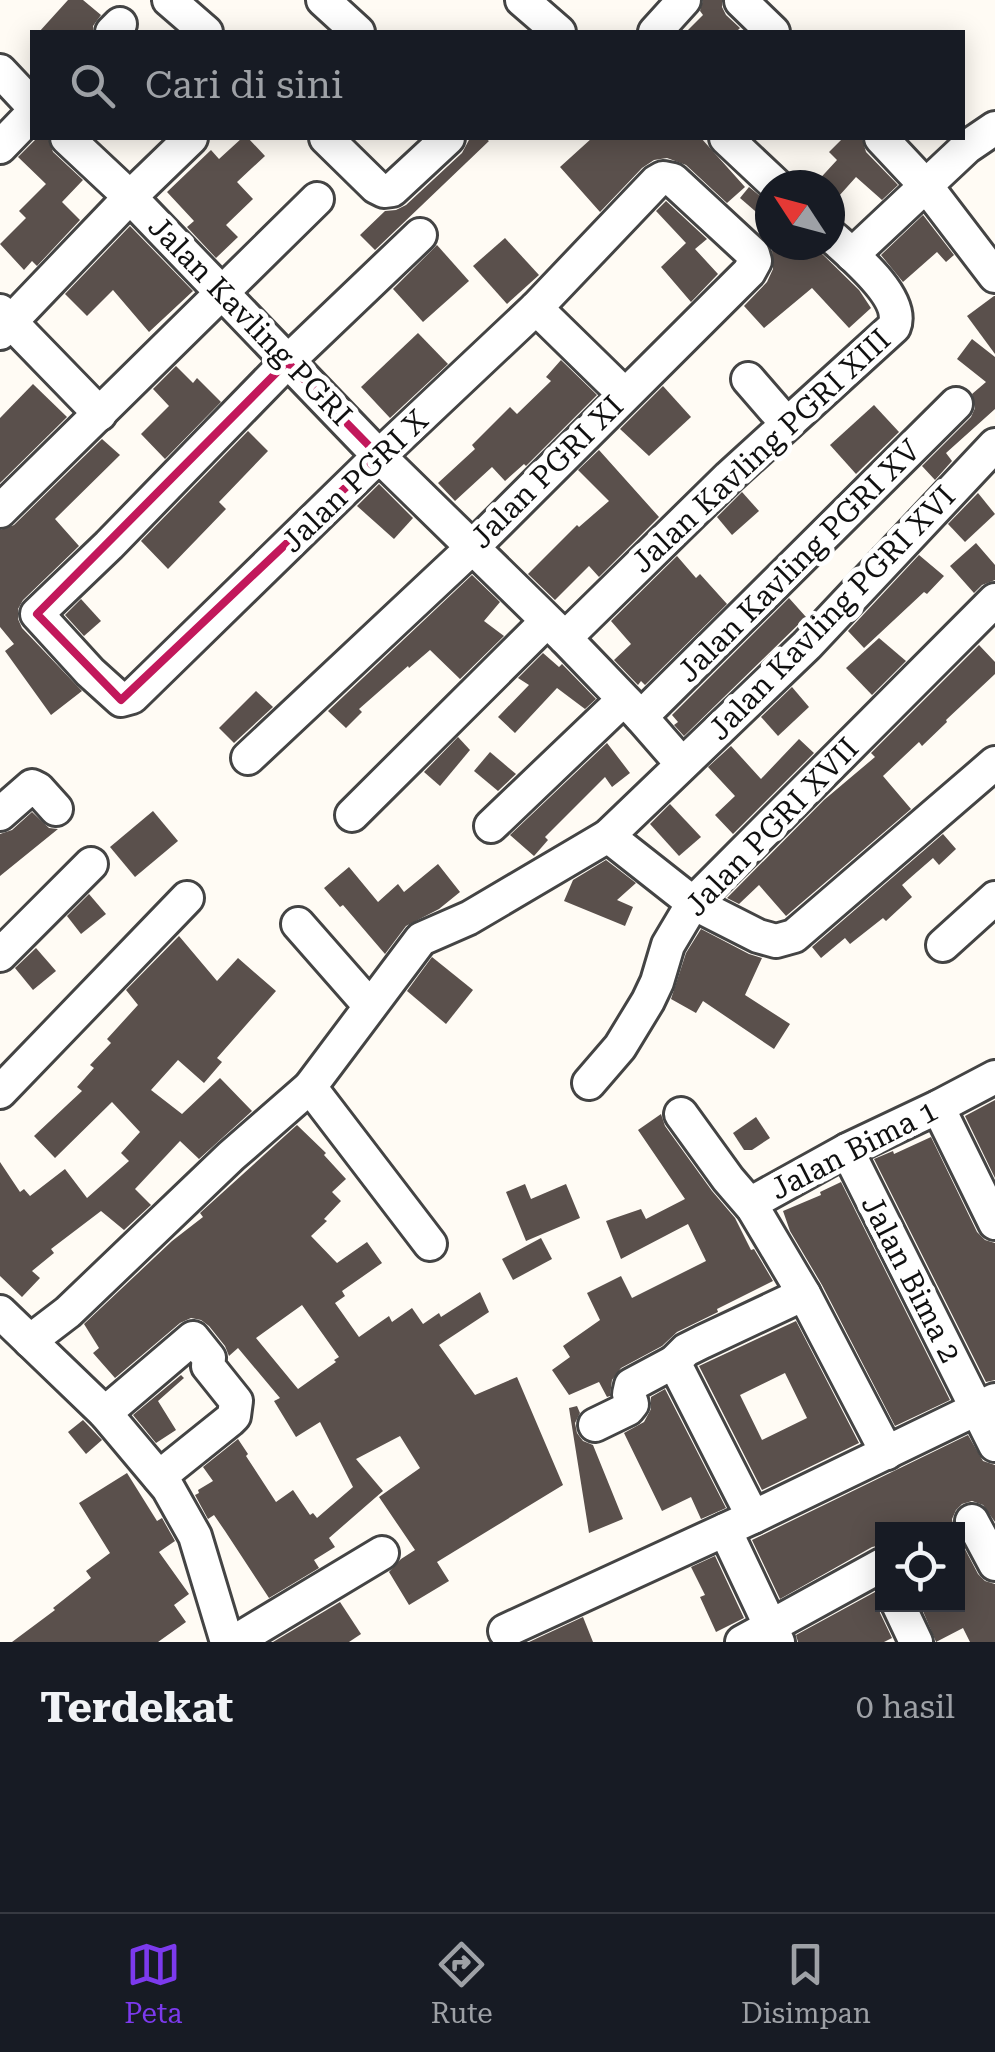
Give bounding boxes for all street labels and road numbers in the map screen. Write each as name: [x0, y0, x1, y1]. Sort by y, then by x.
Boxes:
street label: Jalan Kavling PGRI: [141, 209, 359, 433]
street label: Jalan Kavling PGRI XIII: [624, 322, 897, 580]
street label: Jalan PGRI XI: [463, 388, 630, 555]
street label: Jalan PGRI X: [274, 402, 435, 559]
street label: Jalan Kavling PGRI XV: [670, 432, 927, 689]
street label: Jalan Kavling PGRI XVI: [701, 478, 962, 747]
street label: Jalan PGRI XVII: [678, 731, 865, 923]
street label: Jalan Bima 1: [764, 1093, 943, 1207]
street label: Jalan Bima 2: [854, 1189, 968, 1368]

